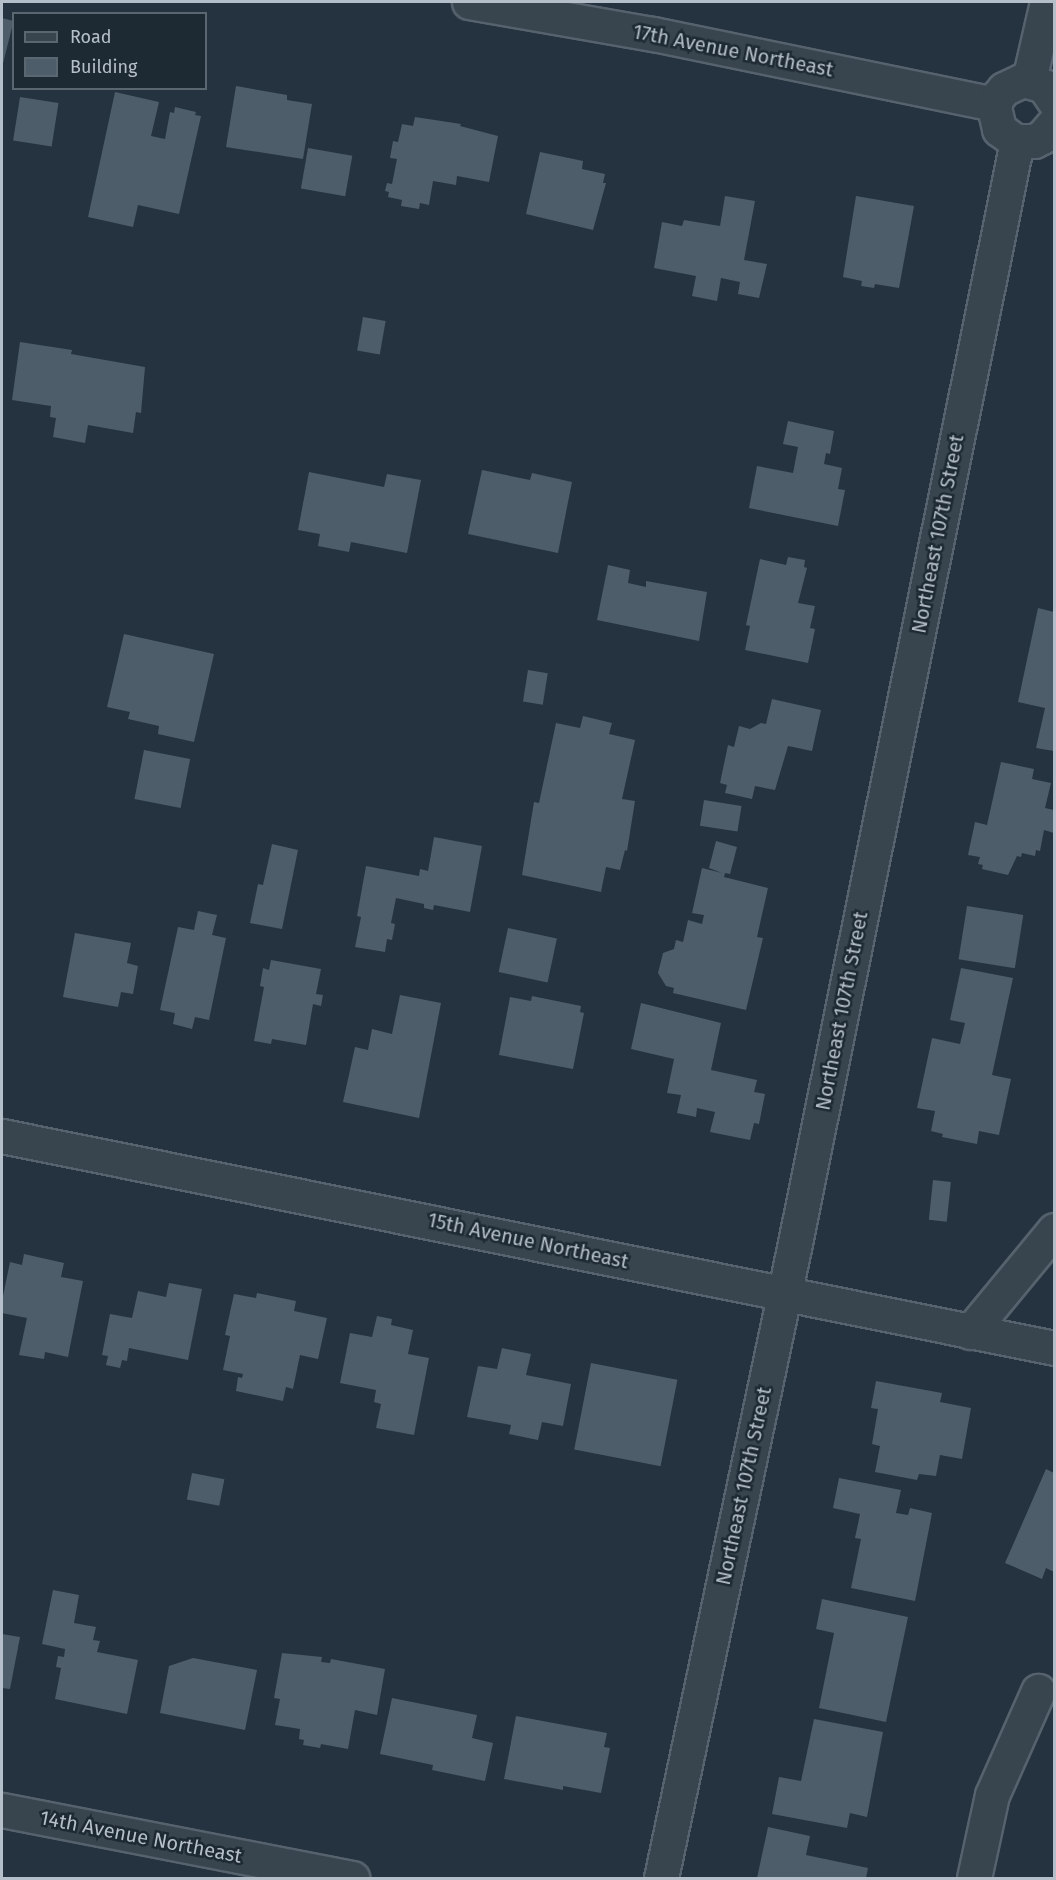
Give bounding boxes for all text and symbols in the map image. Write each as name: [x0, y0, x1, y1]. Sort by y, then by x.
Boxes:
legend: [12, 12, 207, 90]
street label: 17th Avenue Northeast: [631, 20, 835, 82]
text: Road: [70, 26, 112, 48]
text: Building: [70, 56, 137, 78]
street label: Northeast 107th Street: [907, 433, 969, 635]
street label: Northeast 107th Street: [811, 910, 873, 1112]
street label: 15th Avenue Northeast: [426, 1208, 630, 1274]
street label: Northeast 107th Street: [711, 1385, 777, 1587]
street label: 14th Avenue Northeast: [38, 1806, 244, 1868]

